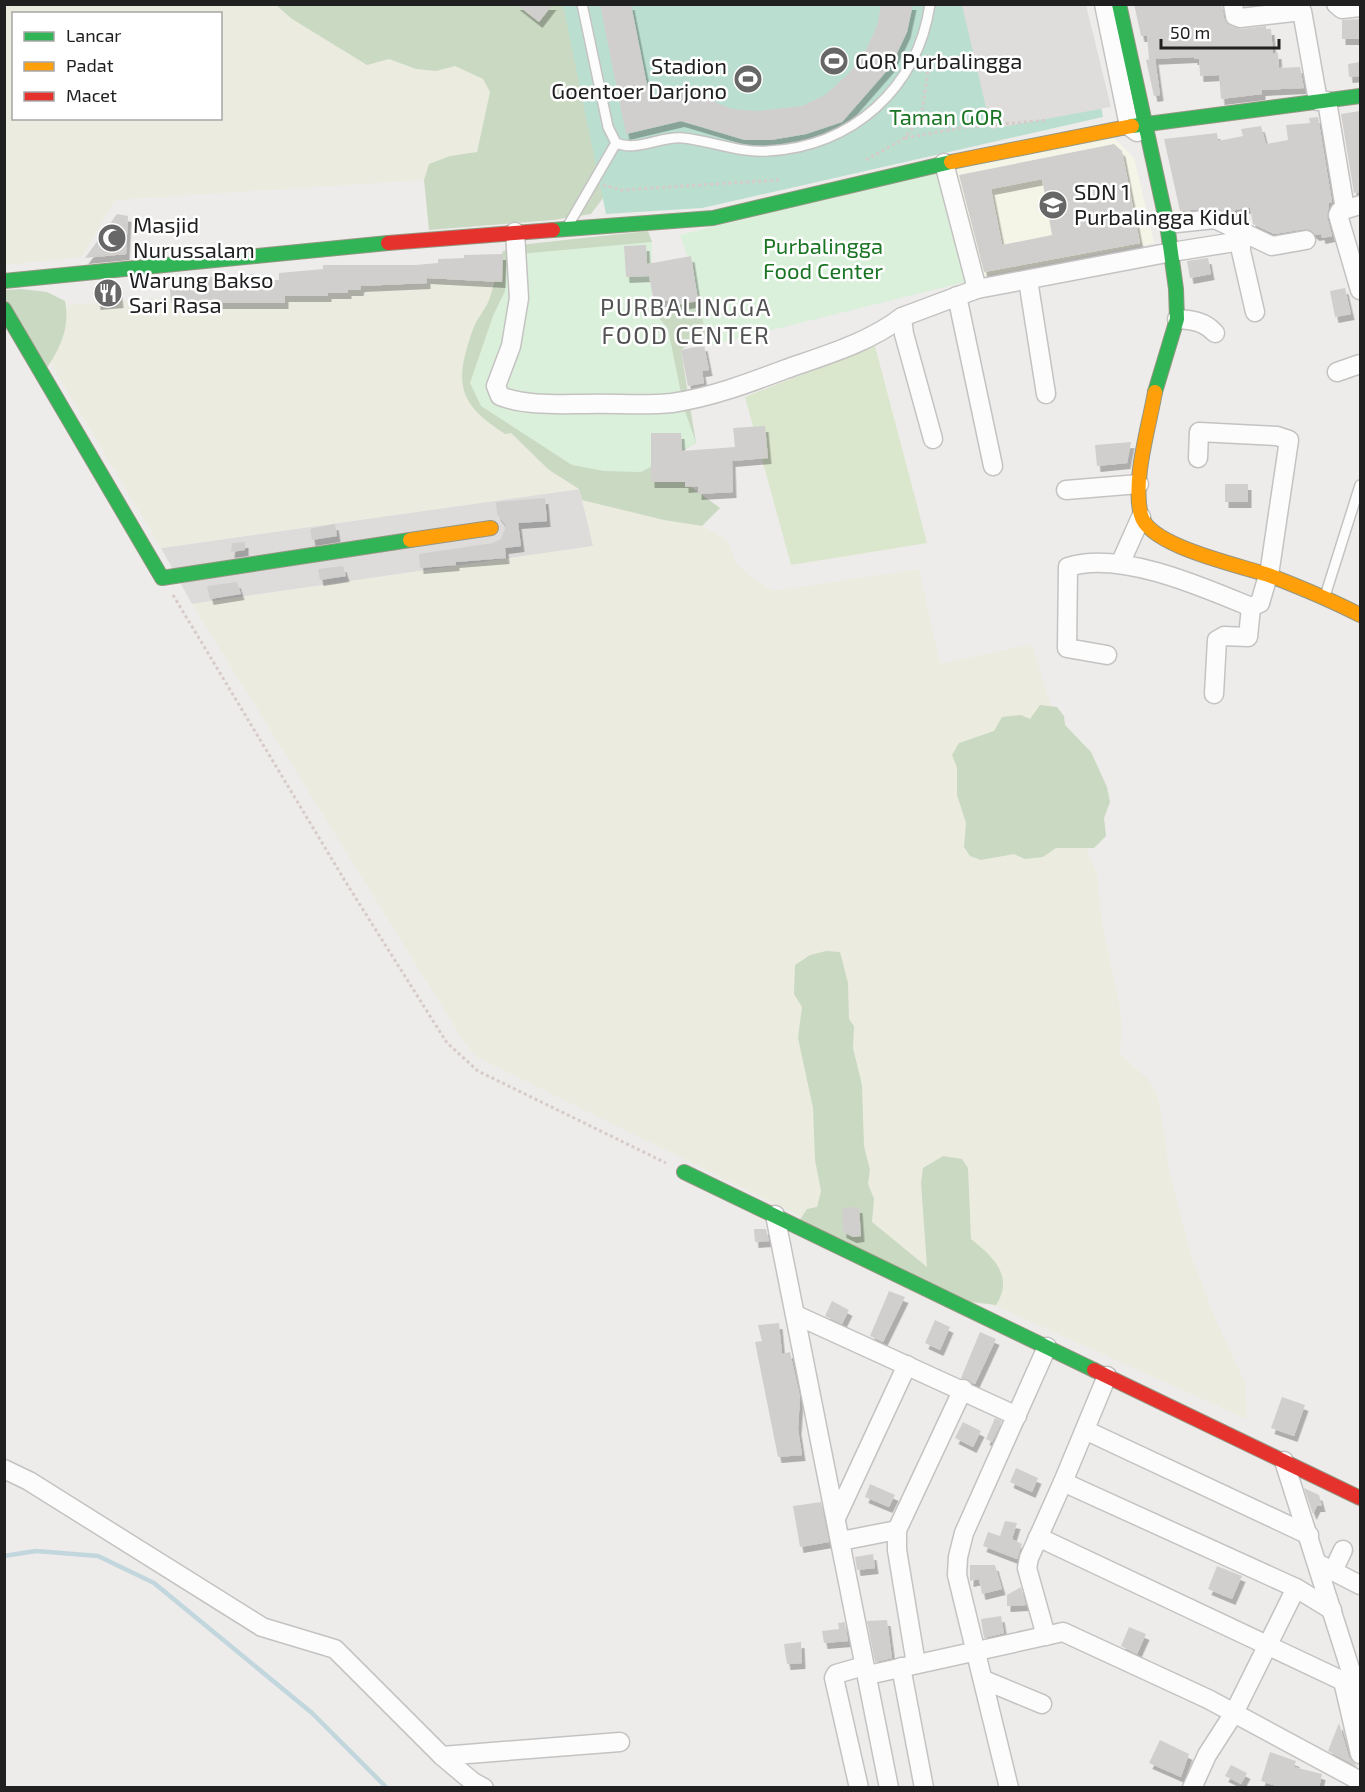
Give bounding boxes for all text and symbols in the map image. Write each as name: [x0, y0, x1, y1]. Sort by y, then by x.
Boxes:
legend: [12, 12, 222, 120]
scale bar: [1161, 12, 1280, 50]
text: 50 m: [1170, 21, 1210, 43]
text: Lancar: [66, 24, 122, 46]
sports icon: GOR Purbalingga: [818, 45, 850, 77]
place label: GOR Purbalingga: [855, 47, 1022, 73]
place label: Stadion Goentoer Darjono: [551, 52, 727, 104]
text: Padat: [66, 54, 114, 76]
sports icon: Stadion Goentoer Darjono: [732, 63, 764, 95]
text: Macet: [66, 84, 117, 106]
park label: Taman GOR: [889, 103, 1003, 129]
place label: SDN 1 Purbalingga Kidul: [1074, 178, 1250, 229]
school or university icon: SDN 1 Purbalingga Kidul: [1037, 189, 1069, 221]
place label: Masjid Nurussalam: [133, 211, 255, 262]
mosque icon: Masjid Nurussalam: [96, 222, 128, 254]
park label: Purbalingga Food Center: [763, 232, 883, 283]
place label: Warung Bakso Sari Rasa: [129, 266, 274, 317]
restaurant icon: Warung Bakso Sari Rasa: [92, 277, 124, 309]
district label: PURBALINGGA FOOD CENTER: [600, 292, 772, 349]

